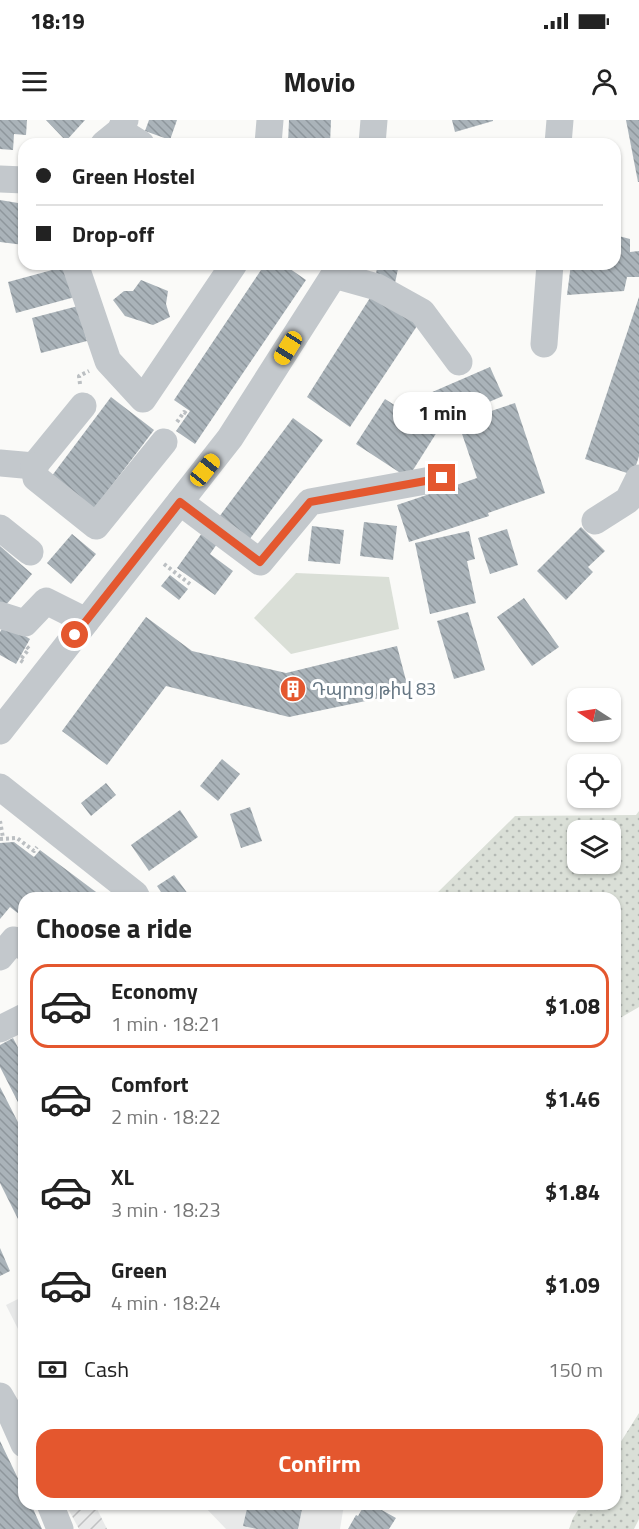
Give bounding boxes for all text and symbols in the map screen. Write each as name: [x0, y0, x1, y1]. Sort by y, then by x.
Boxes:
text: 18:19: [30, 4, 85, 38]
text: Movio: [284, 61, 355, 102]
icon: menu: [18, 65, 51, 98]
icon: person: [588, 65, 621, 98]
text: Green Hostel: [72, 159, 195, 193]
text: Drop-off: [72, 217, 154, 251]
car: [271, 328, 305, 368]
callout: 1 min: [392, 391, 492, 433]
text: 1 min: [418, 397, 467, 428]
car: [187, 450, 223, 490]
route end: [428, 464, 455, 491]
route start: [61, 621, 88, 648]
building icon: Դպրոց թիվ 83: [278, 674, 308, 704]
place label: Դպրոց թիվ 83: [312, 675, 436, 702]
north arrow: [567, 688, 621, 742]
map controls: [567, 688, 621, 874]
button: locate: [567, 754, 621, 808]
button: layers: [567, 820, 621, 874]
text: Choose a ride: [36, 907, 192, 948]
text: Economy: [111, 974, 198, 1008]
icon: car: [39, 979, 93, 1033]
text: $1.08: [545, 989, 600, 1023]
text: 1 min · 18:21: [111, 1008, 221, 1039]
text: Comfort: [111, 1067, 189, 1101]
icon: car: [39, 1072, 93, 1126]
text: $1.46: [545, 1082, 600, 1116]
text: 2 min · 18:22: [111, 1101, 221, 1132]
text: XL: [111, 1160, 134, 1194]
icon: car: [39, 1165, 93, 1219]
text: $1.84: [545, 1175, 600, 1209]
text: 3 min · 18:23: [111, 1194, 221, 1225]
text: Green: [111, 1253, 167, 1287]
icon: car: [39, 1258, 93, 1312]
text: $1.09: [545, 1268, 600, 1302]
text: 4 min · 18:24: [111, 1287, 221, 1318]
text: Cash: [84, 1352, 129, 1386]
icon: cash: [36, 1353, 69, 1386]
text: 150 m: [548, 1354, 603, 1385]
button: Confirm: [36, 1429, 603, 1498]

